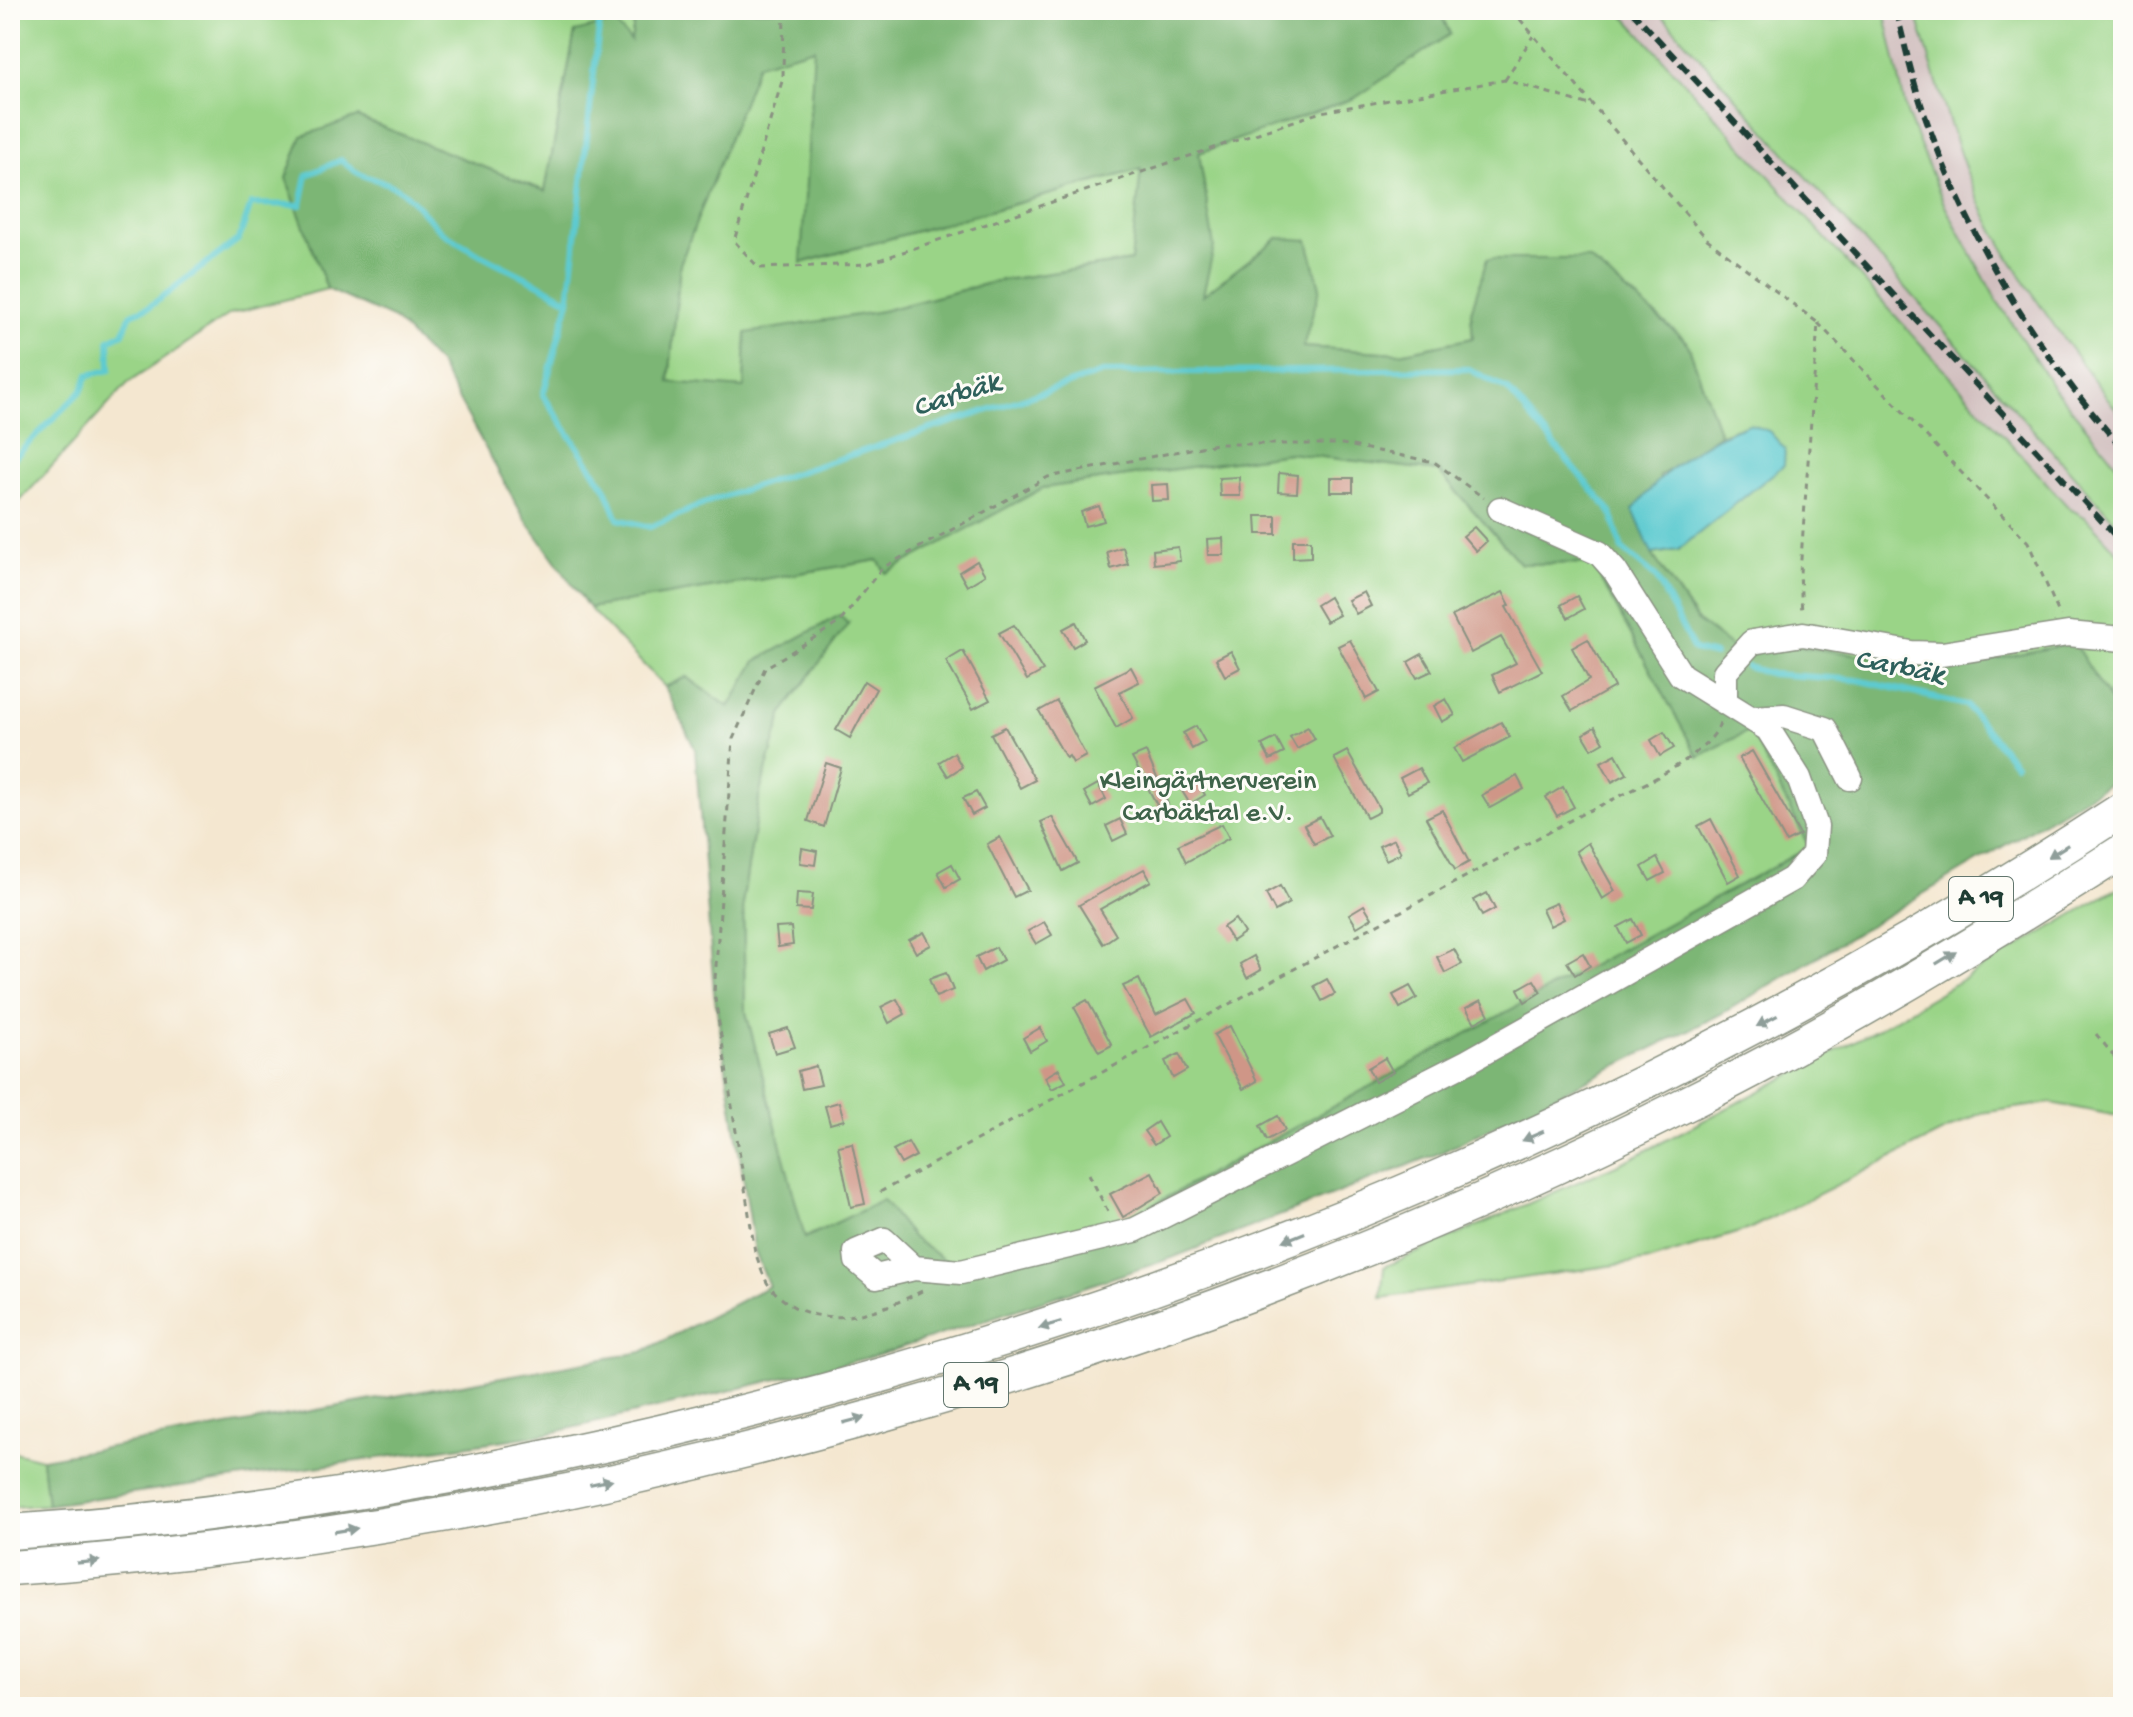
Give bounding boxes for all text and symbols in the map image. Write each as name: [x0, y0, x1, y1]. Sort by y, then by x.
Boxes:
water label: Carbäk: [909, 366, 1007, 427]
water label: Carbäk: [1852, 643, 1949, 695]
park label: Kleingärtnerverein Carbäktal e.V.: [1100, 766, 1317, 831]
one-way arrow: [2047, 844, 2068, 859]
road number: A 19: [1949, 877, 2013, 921]
one-way arrow: [1935, 951, 1957, 965]
one-way arrow: [1755, 1014, 1778, 1027]
one-way arrow: [1522, 1129, 1545, 1142]
one-way arrow: [1282, 1231, 1306, 1244]
one-way arrow: [1037, 1319, 1061, 1332]
road number: A 19: [944, 1363, 1008, 1407]
one-way arrow: [841, 1413, 866, 1425]
one-way arrow: [589, 1475, 614, 1488]
one-way arrow: [334, 1523, 359, 1536]
one-way arrow: [76, 1555, 101, 1568]

